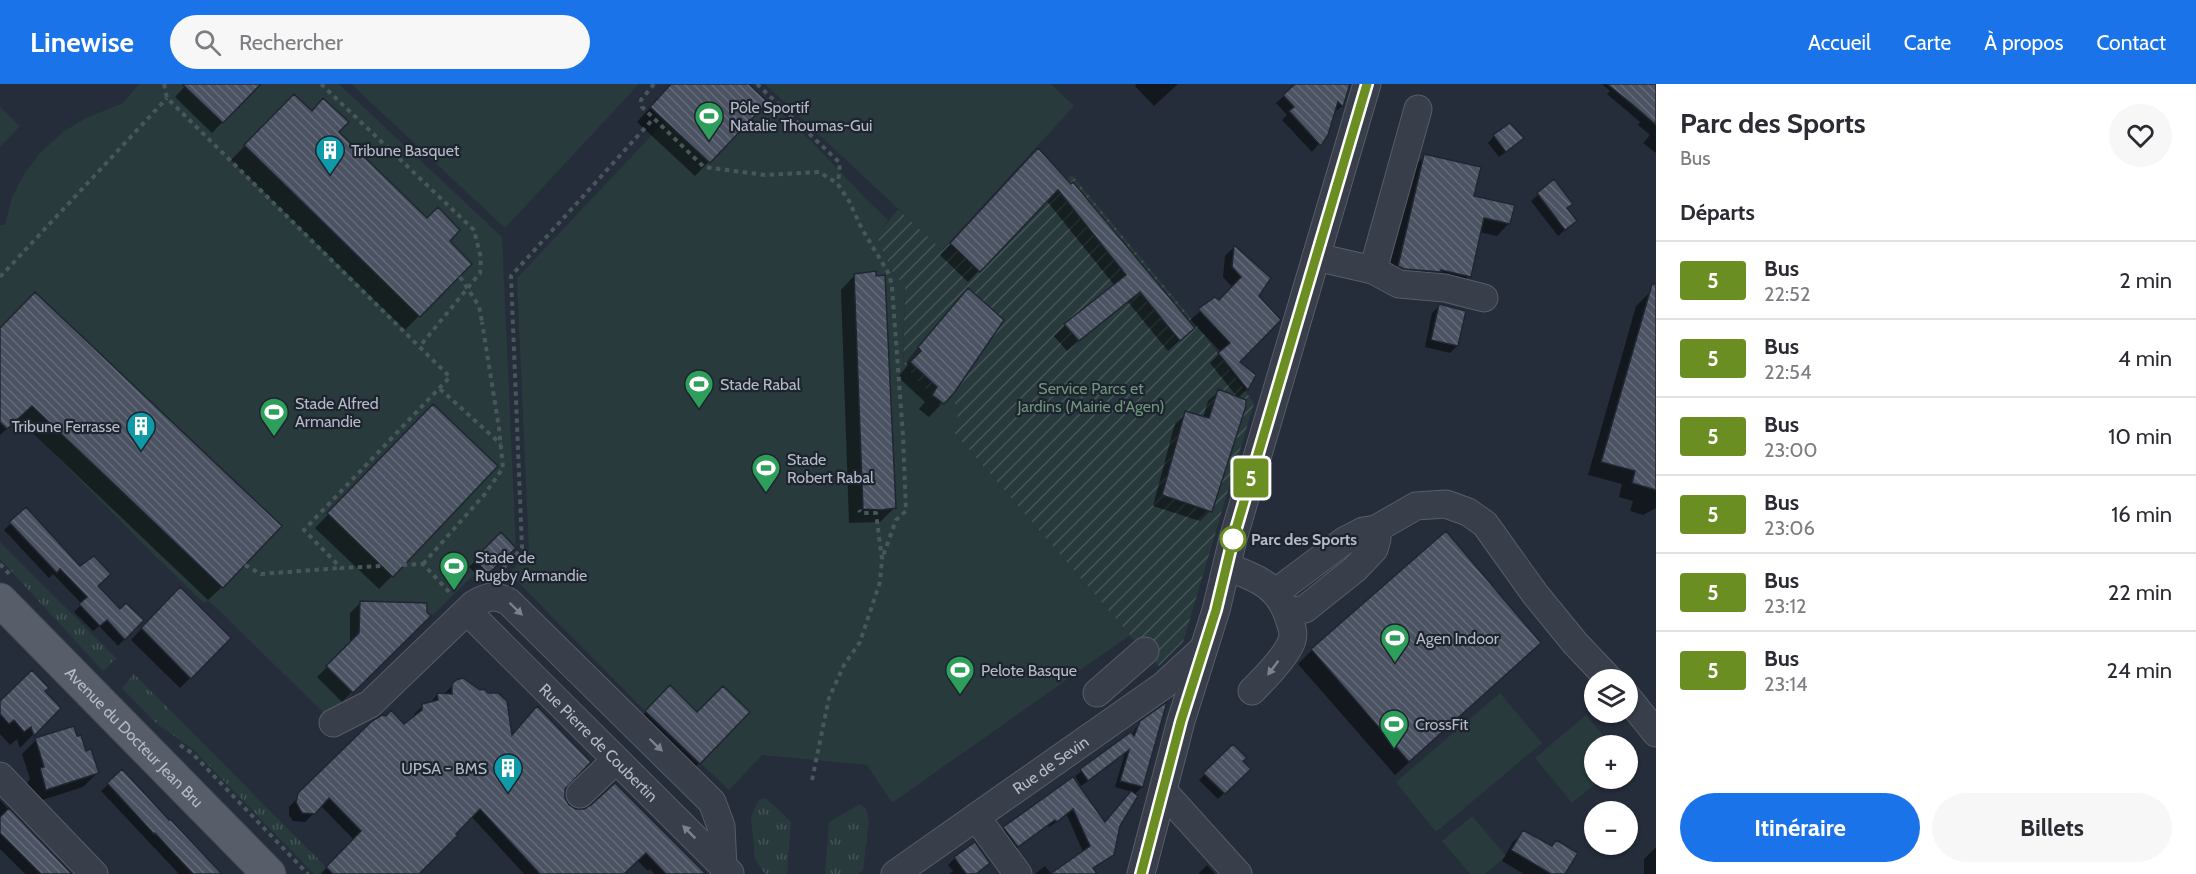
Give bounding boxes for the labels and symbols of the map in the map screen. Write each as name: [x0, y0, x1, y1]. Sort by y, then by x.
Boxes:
place label: Pôle Sportif Natalie Thoumas-Gui: [730, 98, 872, 135]
sports icon: Pôle Sportif Natalie Thoumas-Gui: [693, 100, 725, 142]
building icon: Tribune Basquet: [314, 134, 346, 176]
place label: Tribune Basquet: [351, 141, 460, 160]
sports icon: Stade Rabal: [683, 368, 715, 410]
place label: Stade Rabal: [720, 375, 801, 394]
park label: Service Parcs et Jardins (Mairie d'Agen): [1016, 379, 1165, 416]
place label: Stade Alfred Armandie: [295, 394, 379, 431]
sports icon: Stade Alfred Armandie: [258, 396, 290, 438]
building icon: Tribune Ferrasse: [125, 410, 157, 452]
place label: Tribune Ferrasse: [11, 417, 120, 436]
place label: Stade Robert Rabal: [787, 450, 874, 487]
sports icon: Stade Robert Rabal: [750, 452, 782, 494]
line badge: 5: [1232, 458, 1270, 498]
marker: Parc des Sports: [1220, 526, 1246, 552]
place label: Parc des Sports: [1251, 530, 1357, 549]
place label: Stade de Rugby Armandie: [475, 548, 587, 585]
sports icon: Stade de Rugby Armandie: [438, 550, 470, 592]
one-way arrow: [509, 602, 524, 616]
sports icon: Agen Indoor: [1379, 622, 1411, 664]
place label: Agen Indoor: [1416, 629, 1500, 648]
sports icon: Pelote Basque: [944, 654, 976, 696]
one-way arrow: [1267, 659, 1279, 675]
place label: Pelote Basque: [981, 661, 1077, 680]
street label: Avenue du Docteur Jean Bru: [62, 663, 207, 811]
street label: Rue Pierre de Coubertin: [536, 679, 662, 805]
sports icon: CrossFit: [1378, 708, 1410, 750]
place label: CrossFit: [1415, 715, 1469, 734]
street label: Rue de Sevin: [1009, 732, 1092, 798]
one-way arrow: [649, 738, 664, 752]
building icon: UPSA - BMS: [492, 752, 524, 794]
place label: UPSA - BMS: [401, 759, 487, 778]
one-way arrow: [683, 826, 697, 840]

